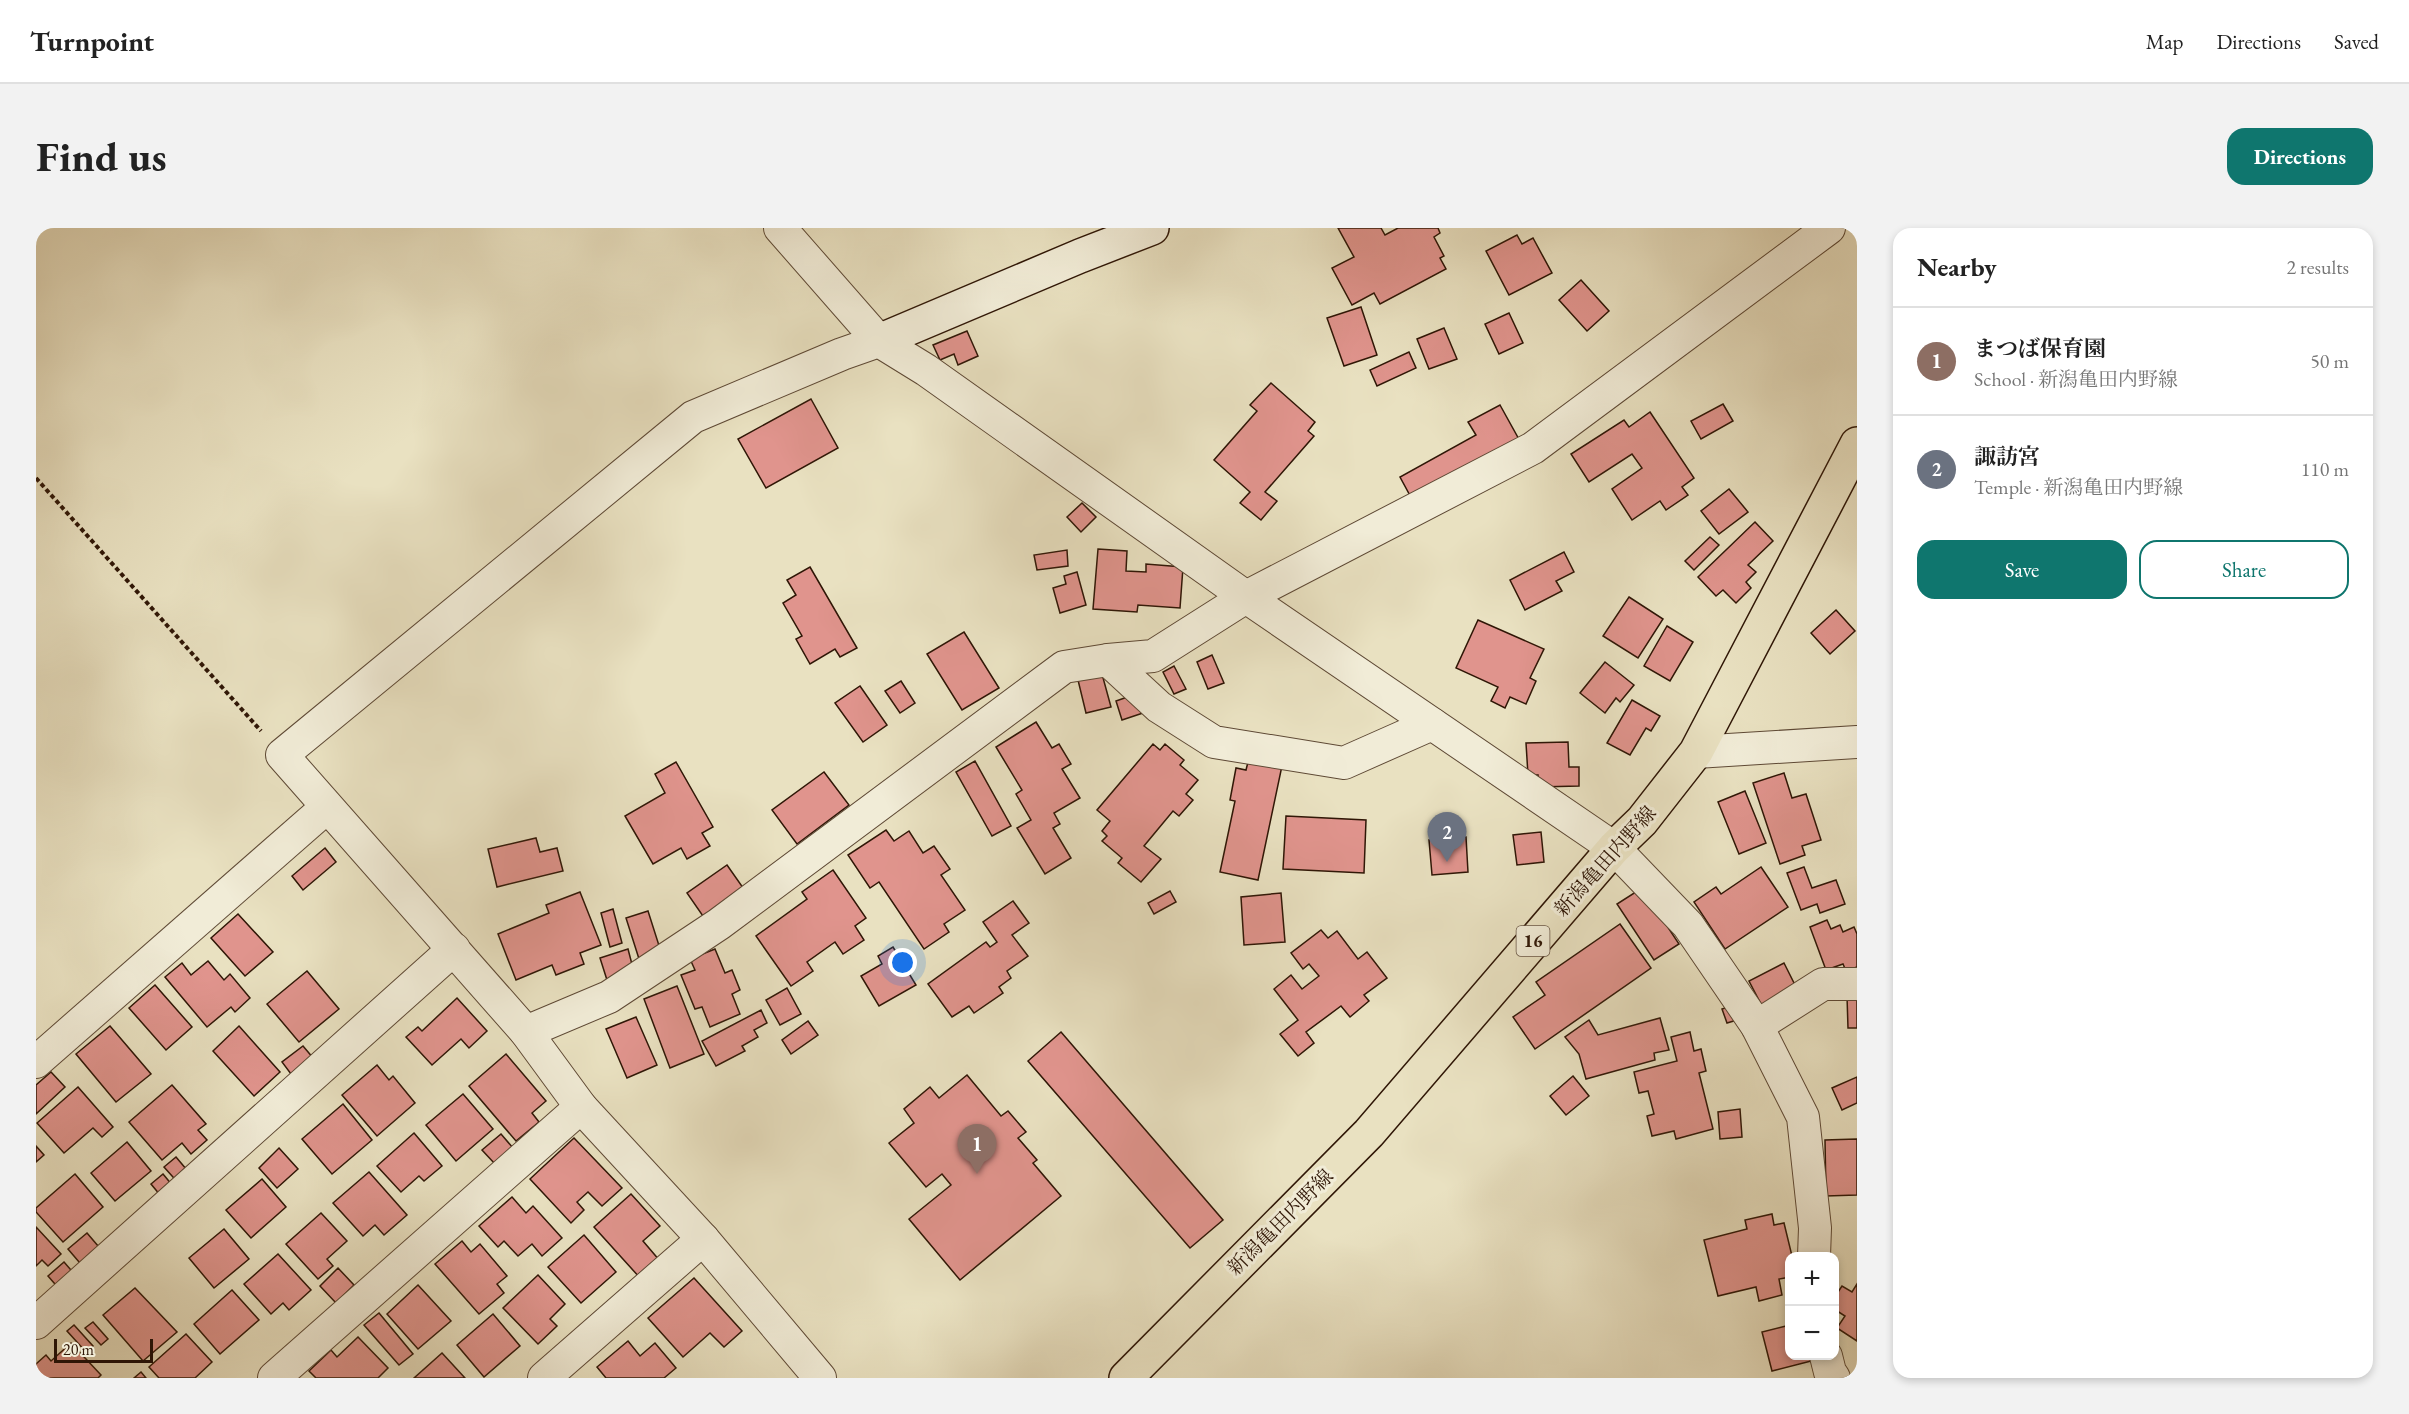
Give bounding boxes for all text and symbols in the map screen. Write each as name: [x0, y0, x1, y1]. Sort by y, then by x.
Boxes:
text: Turnpoint: [30, 23, 154, 59]
text: Map: [2146, 28, 2183, 55]
text: Directions: [2216, 28, 2301, 55]
text: Saved: [2334, 28, 2379, 55]
button: Directions: [2227, 128, 2373, 185]
text: Find us: [36, 129, 167, 184]
text: Nearby: [1917, 250, 1997, 284]
text: 2 results: [2286, 254, 2349, 280]
text: まつば保育園: [1974, 334, 2106, 363]
text: 1: [1931, 348, 1942, 374]
text: 50 m: [2310, 348, 2349, 374]
text: School · 新潟亀田内野線: [1974, 366, 2178, 392]
text: 諏訪宮: [1974, 442, 2040, 471]
text: 2: [1931, 456, 1942, 482]
text: 110 m: [2301, 456, 2349, 482]
text: Temple · 新潟亀田内野線: [1974, 474, 2183, 500]
button: Save: [1917, 540, 2127, 599]
button: Share: [2139, 540, 2349, 599]
street label: 新潟亀田内野線: [1548, 800, 1662, 922]
pin: 2: [1428, 812, 1466, 862]
road number: 16: [1516, 926, 1550, 956]
your location: [888, 948, 917, 977]
pin: 1: [958, 1124, 996, 1174]
street label: 新潟亀田内野線: [1221, 1163, 1339, 1281]
map controls: [1785, 1252, 1839, 1360]
button: +: [1785, 1252, 1839, 1306]
button: −: [1785, 1306, 1839, 1360]
scale bar: [54, 1336, 153, 1364]
text: 20 m: [63, 1339, 94, 1360]

